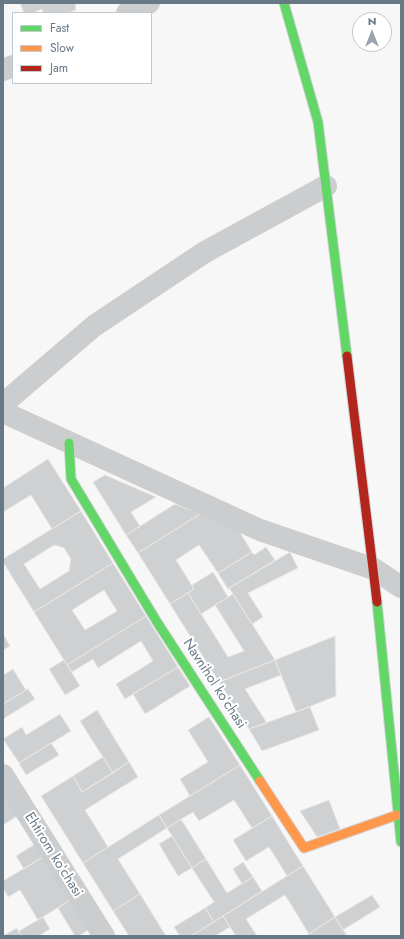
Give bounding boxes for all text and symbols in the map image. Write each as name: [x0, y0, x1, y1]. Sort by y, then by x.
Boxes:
legend: [12, 12, 152, 84]
north arrow: [352, 12, 392, 52]
text: N: [368, 13, 376, 29]
text: Fast: [50, 19, 69, 37]
text: Slow: [50, 39, 74, 57]
text: Jam: [50, 59, 68, 77]
street label: Navnihol koʻchasi: [179, 636, 249, 732]
street label: Ehtirom koʻchasi: [20, 810, 86, 900]

